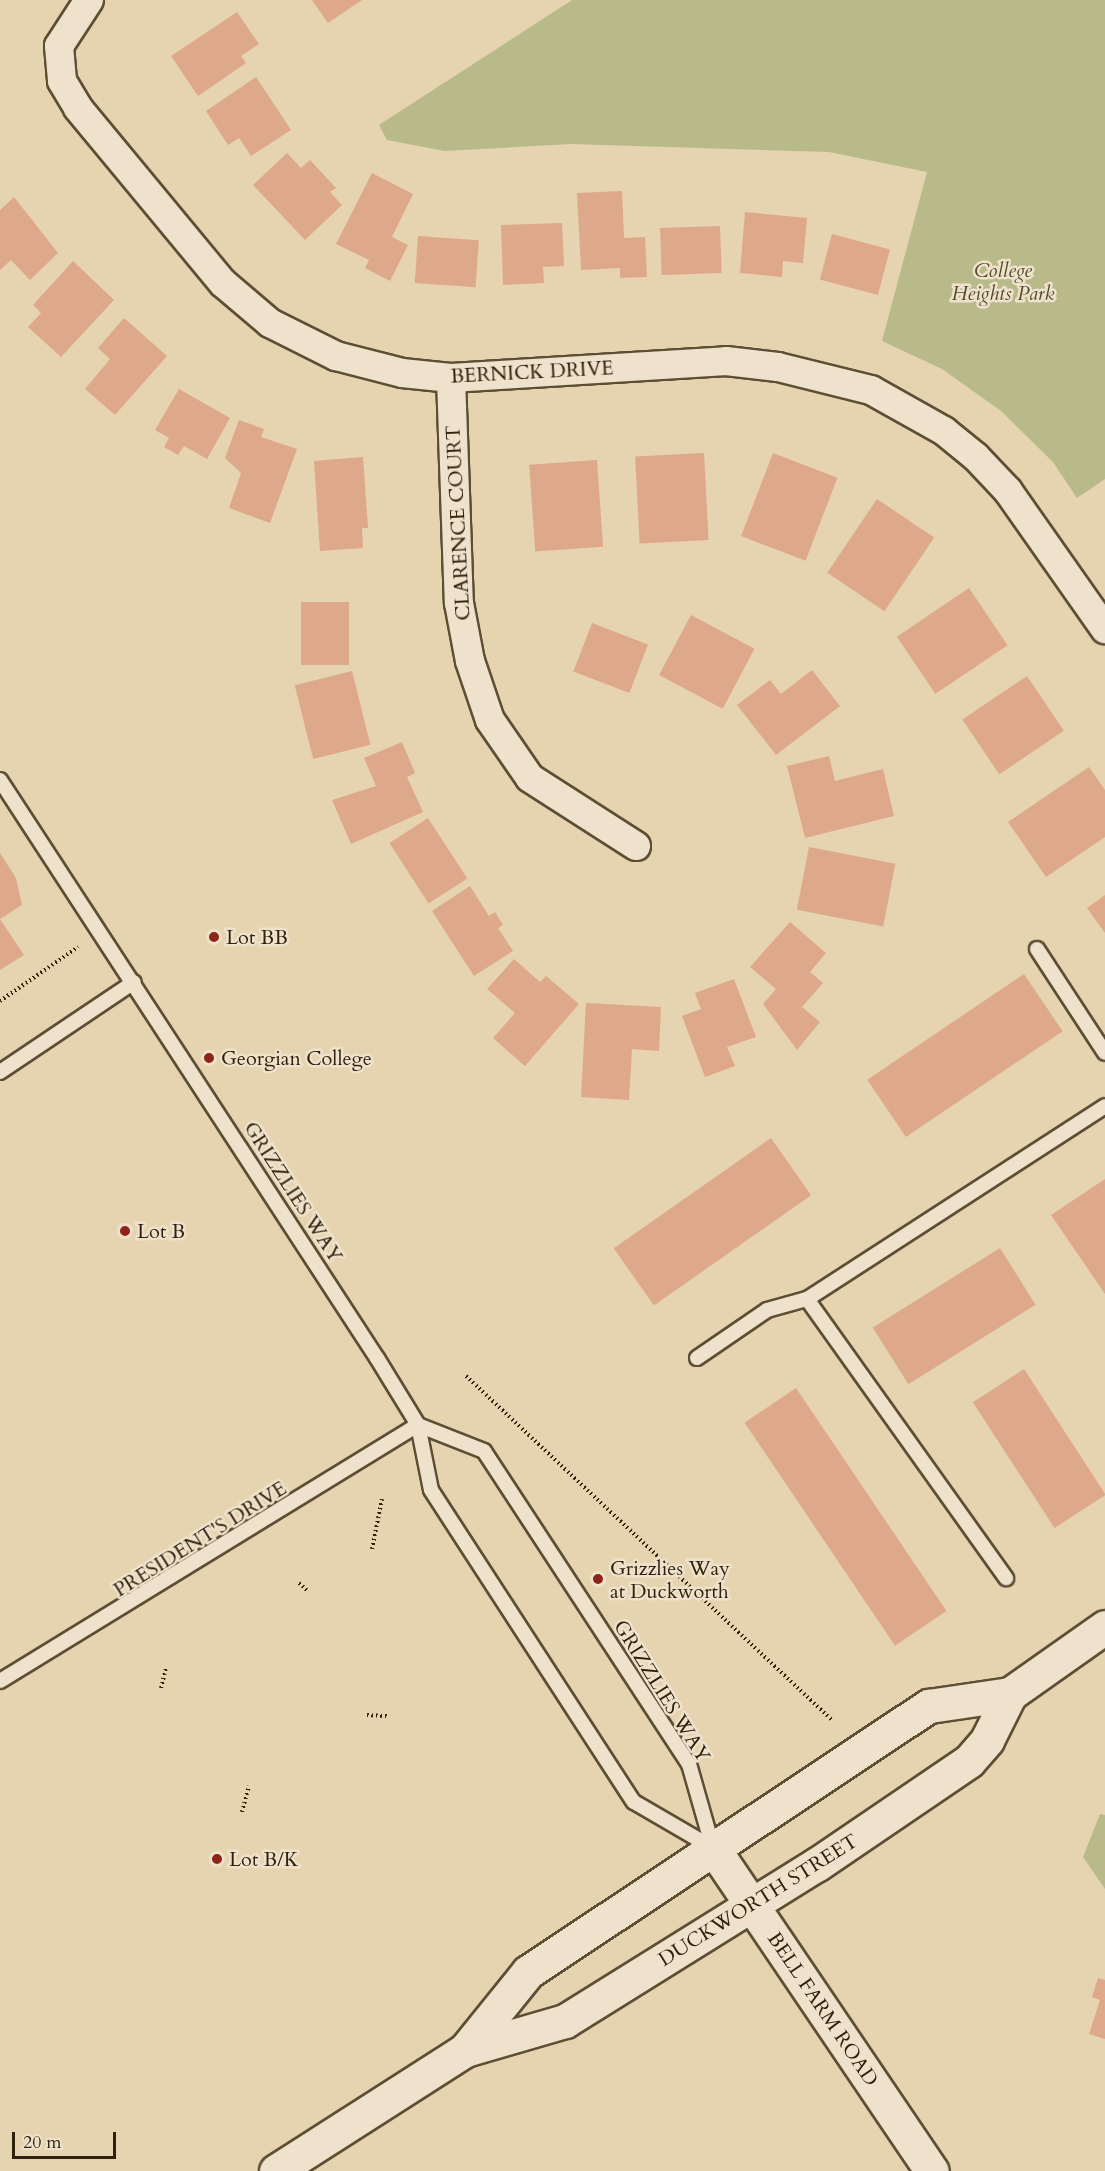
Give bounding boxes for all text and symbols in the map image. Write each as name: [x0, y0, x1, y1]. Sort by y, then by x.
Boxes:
park label: College Heights Park: [952, 259, 1054, 306]
street label: BERNICK DRIVE: [450, 356, 614, 388]
street label: CLARENCE COURT: [441, 425, 475, 621]
place label: Lot BB: [226, 925, 288, 949]
marker: Lot BB: [207, 930, 221, 944]
place label: Georgian College: [221, 1046, 372, 1070]
marker: Georgian College: [202, 1051, 216, 1065]
street label: GRIZZLIES WAY: [239, 1117, 347, 1267]
place label: Lot B: [137, 1219, 185, 1243]
marker: Lot B: [118, 1224, 132, 1238]
street label: PRESIDENT'S DRIVE: [109, 1476, 291, 1602]
place label: Grizzlies Way at Duckworth: [610, 1556, 730, 1603]
marker: Grizzlies Way at Duckworth: [591, 1572, 605, 1586]
street label: GRIZZLIES WAY: [609, 1616, 715, 1766]
street label: DUCKWORTH STREET: [654, 1829, 862, 1971]
place label: Lot B/K: [229, 1847, 299, 1871]
marker: Lot B/K: [210, 1852, 224, 1866]
street label: BELL FARM ROAD: [762, 1927, 884, 2091]
scale bar: [15, 2120, 118, 2158]
text: 20 m: [23, 2130, 62, 2155]

